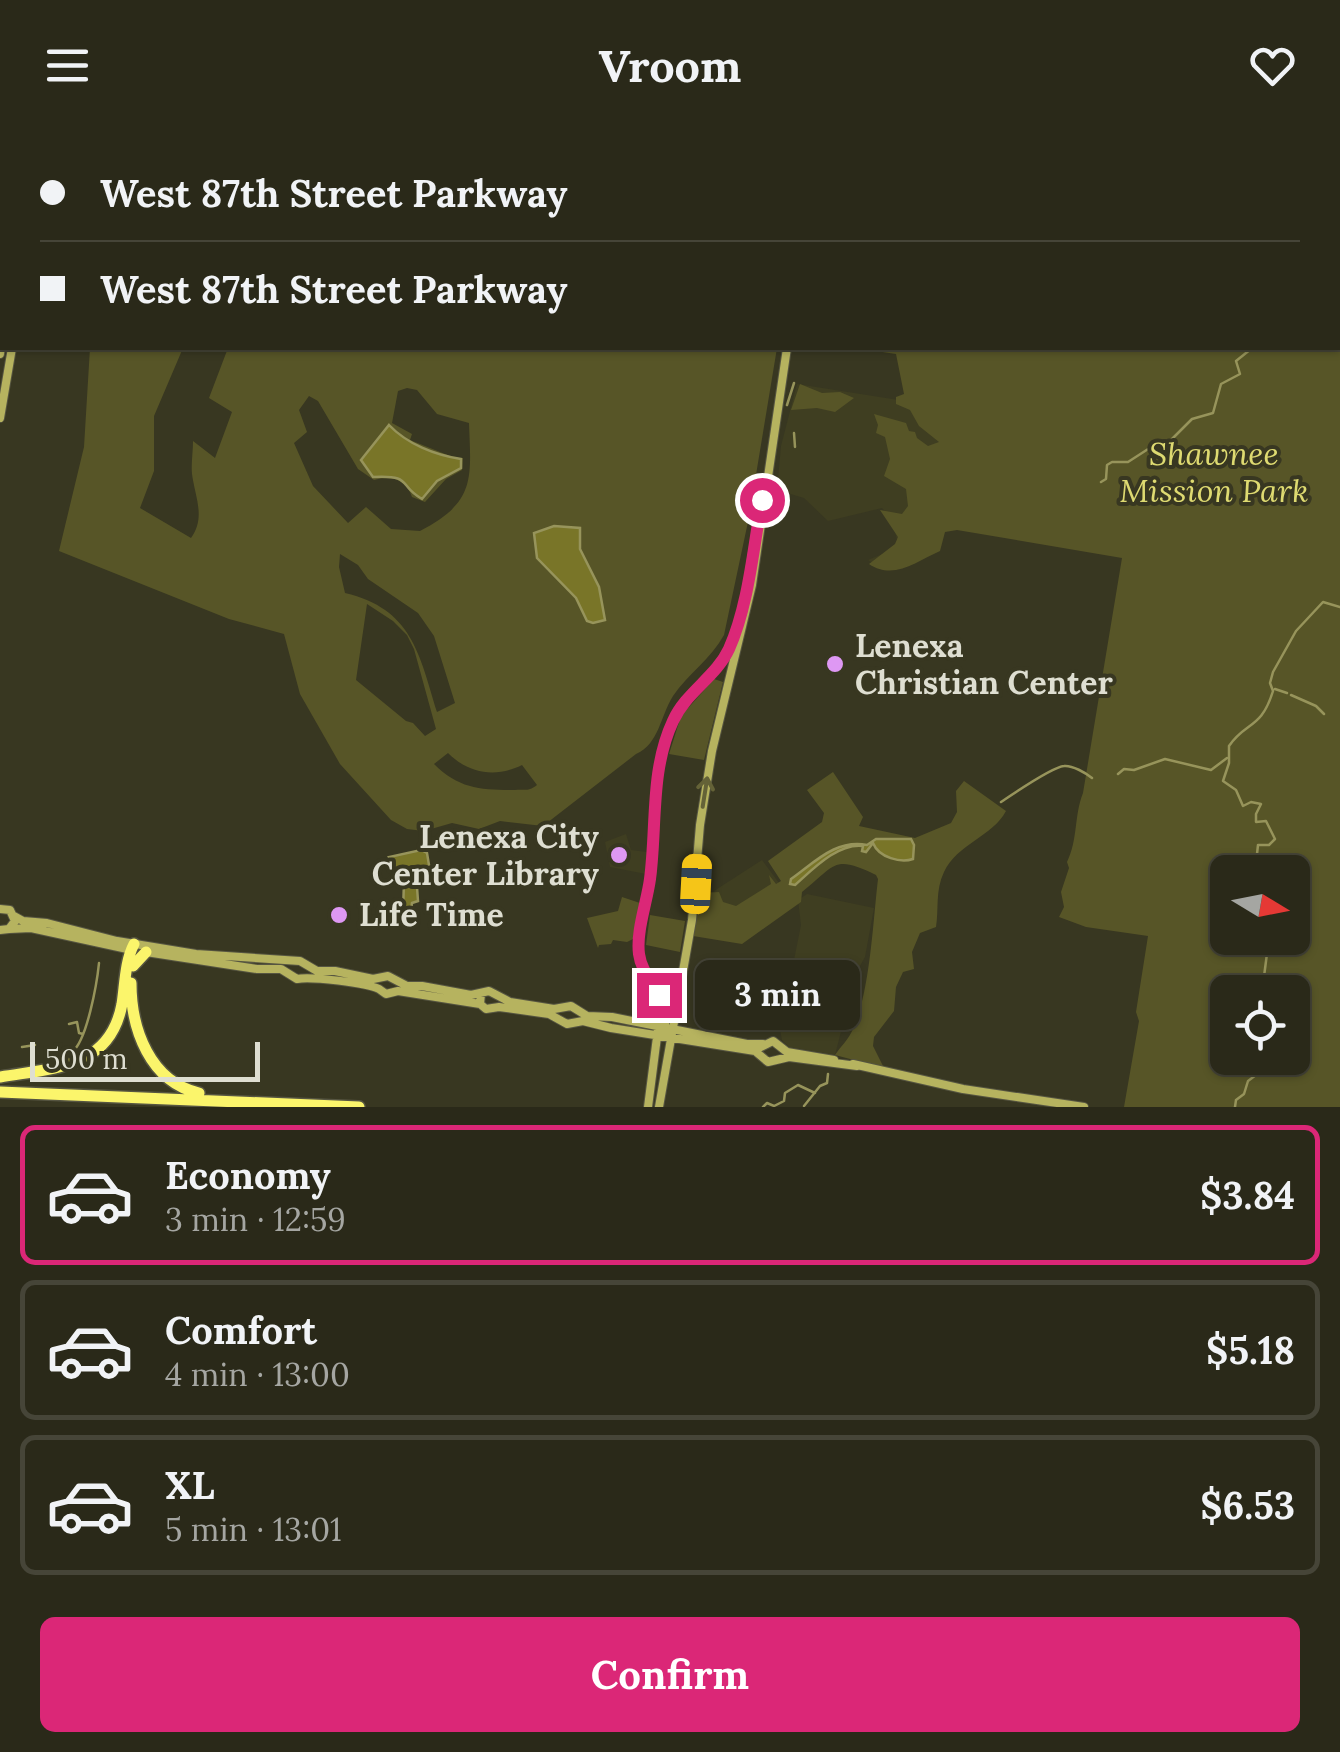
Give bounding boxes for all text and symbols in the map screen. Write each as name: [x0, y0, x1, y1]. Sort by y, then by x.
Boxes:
text: Vroom: [599, 37, 741, 94]
icon: menu: [40, 38, 95, 93]
icon: heart: [1245, 38, 1300, 93]
text: West 87th Street Parkway: [100, 169, 567, 217]
text: West 87th Street Parkway: [100, 265, 567, 313]
park label: Shawnee Mission Park: [1119, 433, 1309, 511]
route start: [740, 478, 785, 523]
place label: Lenexa Christian Center: [855, 625, 1113, 703]
marker: Lenexa Christian Center: [824, 653, 846, 675]
one-way arrow: [696, 776, 715, 809]
place label: Lenexa City Center Library: [372, 816, 599, 894]
marker: Lenexa City Center Library: [608, 844, 630, 866]
car: [679, 853, 713, 915]
north arrow: [1210, 855, 1310, 955]
map controls: [1210, 855, 1310, 1075]
place label: Life Time: [359, 894, 504, 935]
marker: Life Time: [328, 904, 350, 926]
callout: 3 min: [694, 960, 859, 1030]
route end: [637, 973, 682, 1018]
text: 3 min: [734, 974, 821, 1015]
button: locate: [1210, 975, 1310, 1075]
scale bar: [30, 1037, 260, 1081]
text: 500 m: [45, 1041, 127, 1077]
icon: car: [45, 1150, 135, 1240]
text: Economy: [165, 1151, 331, 1199]
text: $3.84: [1200, 1171, 1295, 1219]
text: 3 min · 12:59: [165, 1199, 346, 1240]
icon: car: [45, 1305, 135, 1395]
text: Comfort: [165, 1306, 317, 1354]
text: $5.18: [1206, 1326, 1295, 1374]
text: 4 min · 13:00: [165, 1354, 350, 1395]
icon: car: [45, 1460, 135, 1550]
text: XL: [165, 1461, 215, 1509]
text: $6.53: [1200, 1481, 1295, 1529]
text: 5 min · 13:01: [165, 1509, 342, 1550]
button: Confirm: [40, 1617, 1300, 1732]

